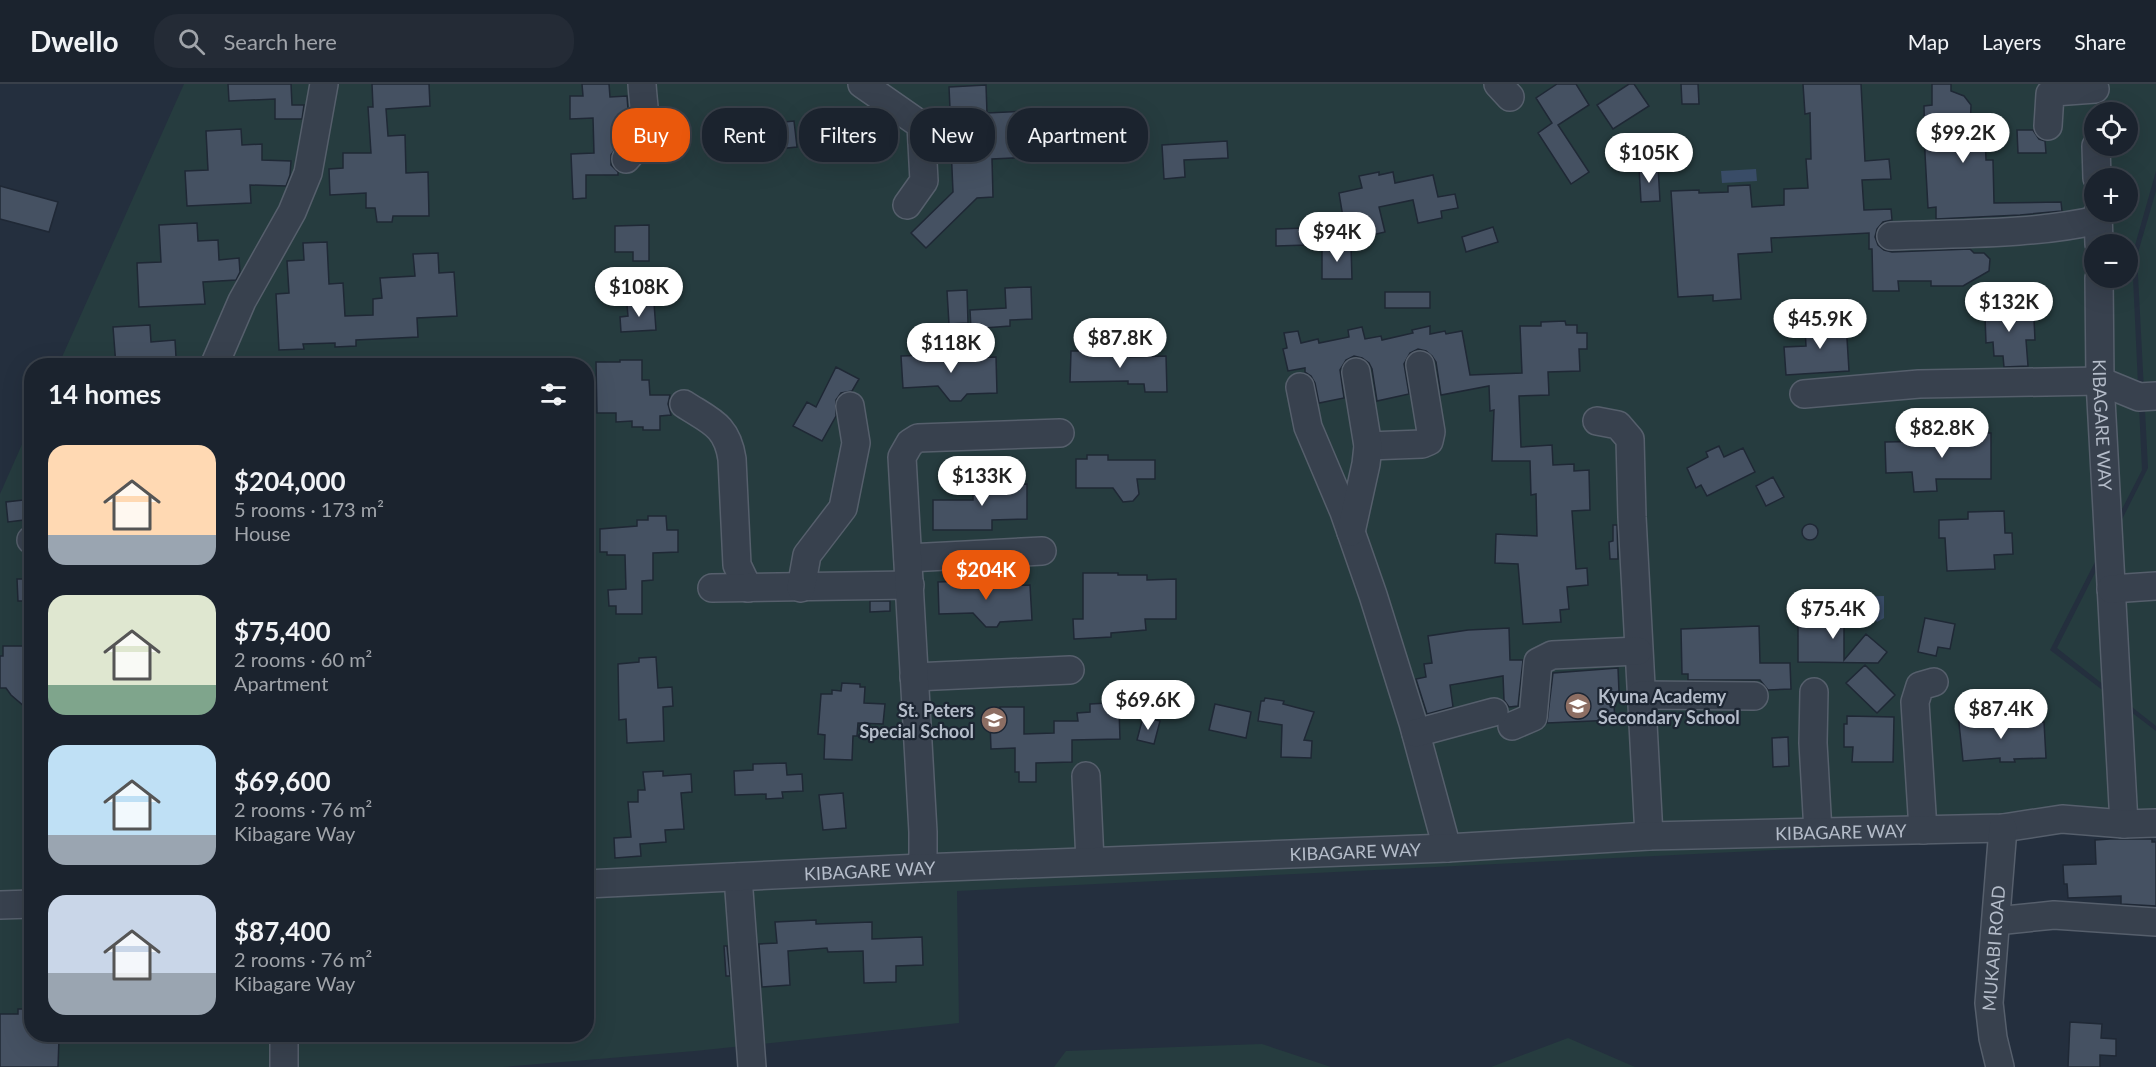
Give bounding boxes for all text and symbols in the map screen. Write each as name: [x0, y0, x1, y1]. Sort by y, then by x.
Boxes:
search box: [154, 14, 574, 68]
text: Dwello: [30, 24, 118, 58]
icon: search: [175, 25, 208, 58]
text: Search here: [223, 28, 337, 55]
text: Map: [1908, 29, 1949, 54]
text: Layers: [1982, 29, 2041, 54]
text: Share: [2074, 29, 2126, 54]
map controls: [2084, 102, 2138, 288]
button: locate: [2084, 102, 2138, 156]
chip: Buy: [612, 108, 690, 162]
chip: Rent: [702, 108, 787, 162]
chip: Filters: [799, 108, 898, 162]
chip: New: [910, 108, 995, 162]
chip: Apartment: [1007, 108, 1148, 162]
pin: $99.2K: [1914, 113, 2012, 164]
text: $99.2K: [1931, 120, 1995, 144]
pin: $105K: [1607, 133, 1691, 184]
text: $105K: [1619, 140, 1679, 164]
button: +: [2084, 168, 2138, 222]
pin: $94K: [1301, 212, 1373, 263]
text: $94K: [1313, 219, 1361, 243]
button: −: [2084, 234, 2138, 288]
pin: $108K: [597, 267, 681, 318]
text: $108K: [609, 274, 669, 298]
pin: $132K: [1967, 282, 2051, 333]
text: $132K: [1979, 289, 2039, 313]
pin: $45.9K: [1771, 299, 1869, 350]
text: $45.9K: [1788, 306, 1852, 330]
pin: $87.8K: [1071, 318, 1169, 369]
pin: $118K: [909, 323, 993, 374]
text: $87.8K: [1088, 325, 1152, 349]
text: $118K: [921, 330, 981, 354]
street label: KIBAGARE WAY: [2089, 359, 2117, 492]
text: 14 homes: [48, 378, 161, 410]
icon: filters: [537, 378, 570, 411]
pin: $82.8K: [1893, 408, 1991, 459]
text: $82.8K: [1910, 415, 1974, 439]
pin: $133K: [940, 456, 1024, 507]
text: $133K: [952, 463, 1012, 487]
text: $204,000: [234, 465, 346, 497]
icon: home: [96, 469, 168, 541]
text: 5 rooms · 173 m²: [234, 497, 384, 521]
text: House: [234, 521, 291, 545]
pin: $204K: [944, 550, 1028, 601]
text: $204K: [956, 557, 1016, 581]
pin: $75.4K: [1784, 589, 1882, 640]
text: $75.4K: [1801, 596, 1865, 620]
text: $75,400: [234, 615, 331, 647]
icon: home: [96, 619, 168, 691]
text: 2 rooms · 60 m²: [234, 647, 372, 671]
text: Apartment: [234, 671, 328, 695]
pin: $69.6K: [1099, 680, 1197, 731]
place label: Kyuna Academy Secondary School: [1598, 685, 1740, 728]
text: $69.6K: [1116, 687, 1180, 711]
pin: $87.4K: [1952, 689, 2050, 740]
school or university icon: Kyuna Academy Secondary School: [1563, 691, 1593, 721]
text: $87.4K: [1969, 696, 2033, 720]
place label: St. Peters Special School: [859, 699, 974, 742]
school or university icon: St. Peters Special School: [979, 705, 1009, 735]
text: $69,600: [234, 765, 331, 797]
icon: home: [96, 769, 168, 841]
text: 2 rooms · 76 m²: [234, 797, 372, 821]
street label: KIBAGARE WAY: [1775, 819, 1908, 844]
text: Kibagare Way: [234, 821, 355, 845]
street label: KIBAGARE WAY: [1289, 838, 1422, 865]
street label: KIBAGARE WAY: [803, 856, 937, 885]
street label: MUKABI ROAD: [1977, 884, 2009, 1012]
text: $87,400: [234, 915, 331, 947]
icon: home: [96, 919, 168, 991]
text: 2 rooms · 76 m²: [234, 947, 372, 971]
text: Kibagare Way: [234, 971, 355, 995]

